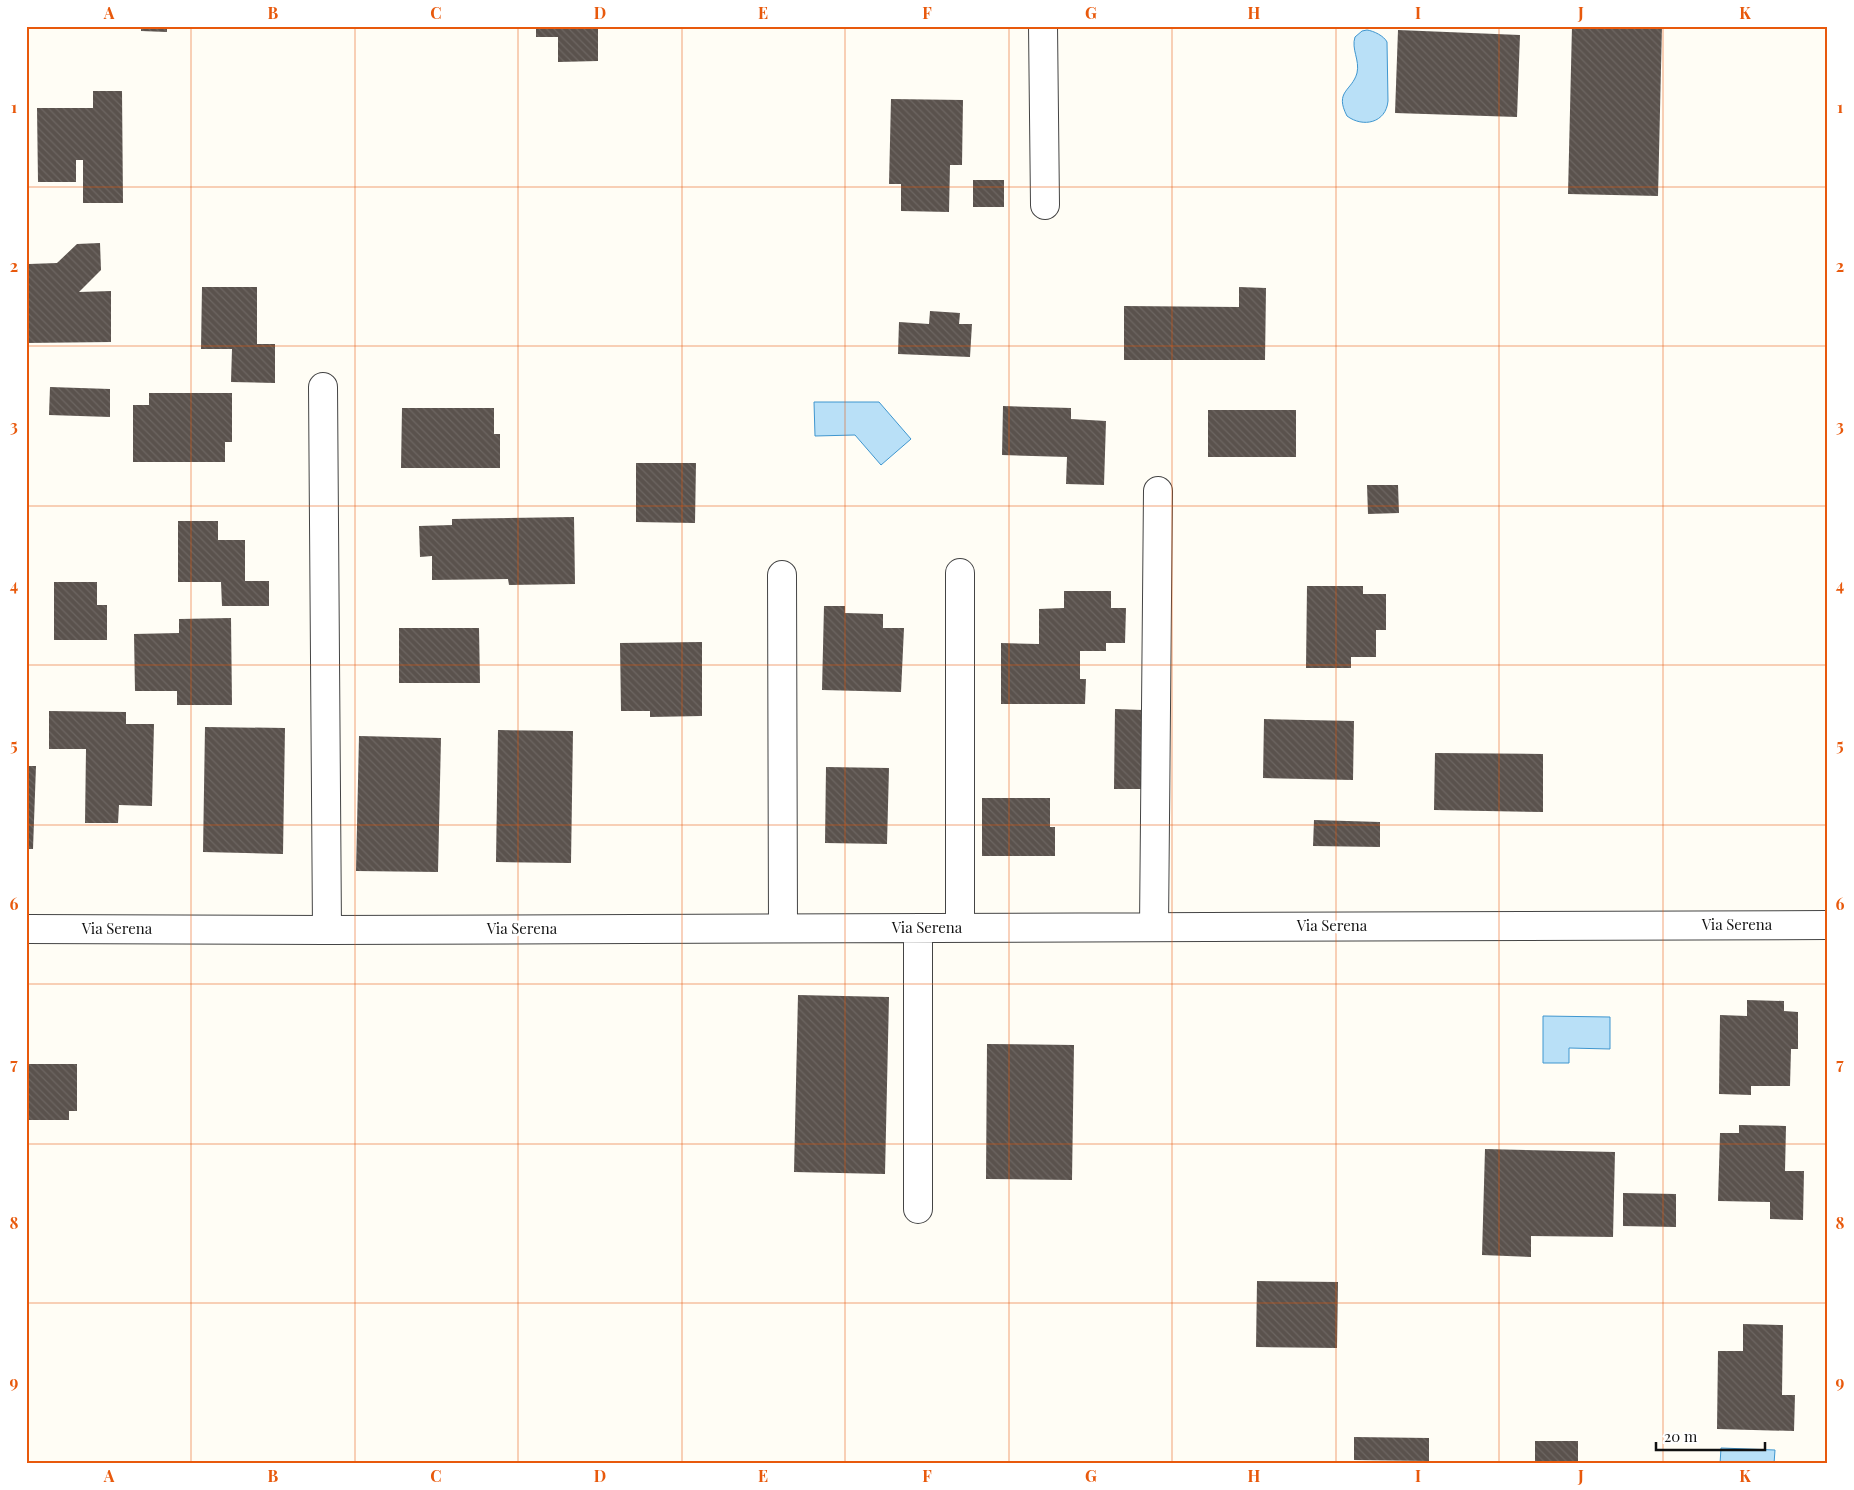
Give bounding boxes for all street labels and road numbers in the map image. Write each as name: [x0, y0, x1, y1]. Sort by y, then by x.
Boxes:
street label: Via Serena: [1701, 914, 1773, 934]
street label: Via Serena: [1296, 915, 1368, 935]
street label: Via Serena: [891, 917, 963, 937]
street label: Via Serena: [81, 918, 153, 938]
street label: Via Serena: [486, 918, 558, 938]

